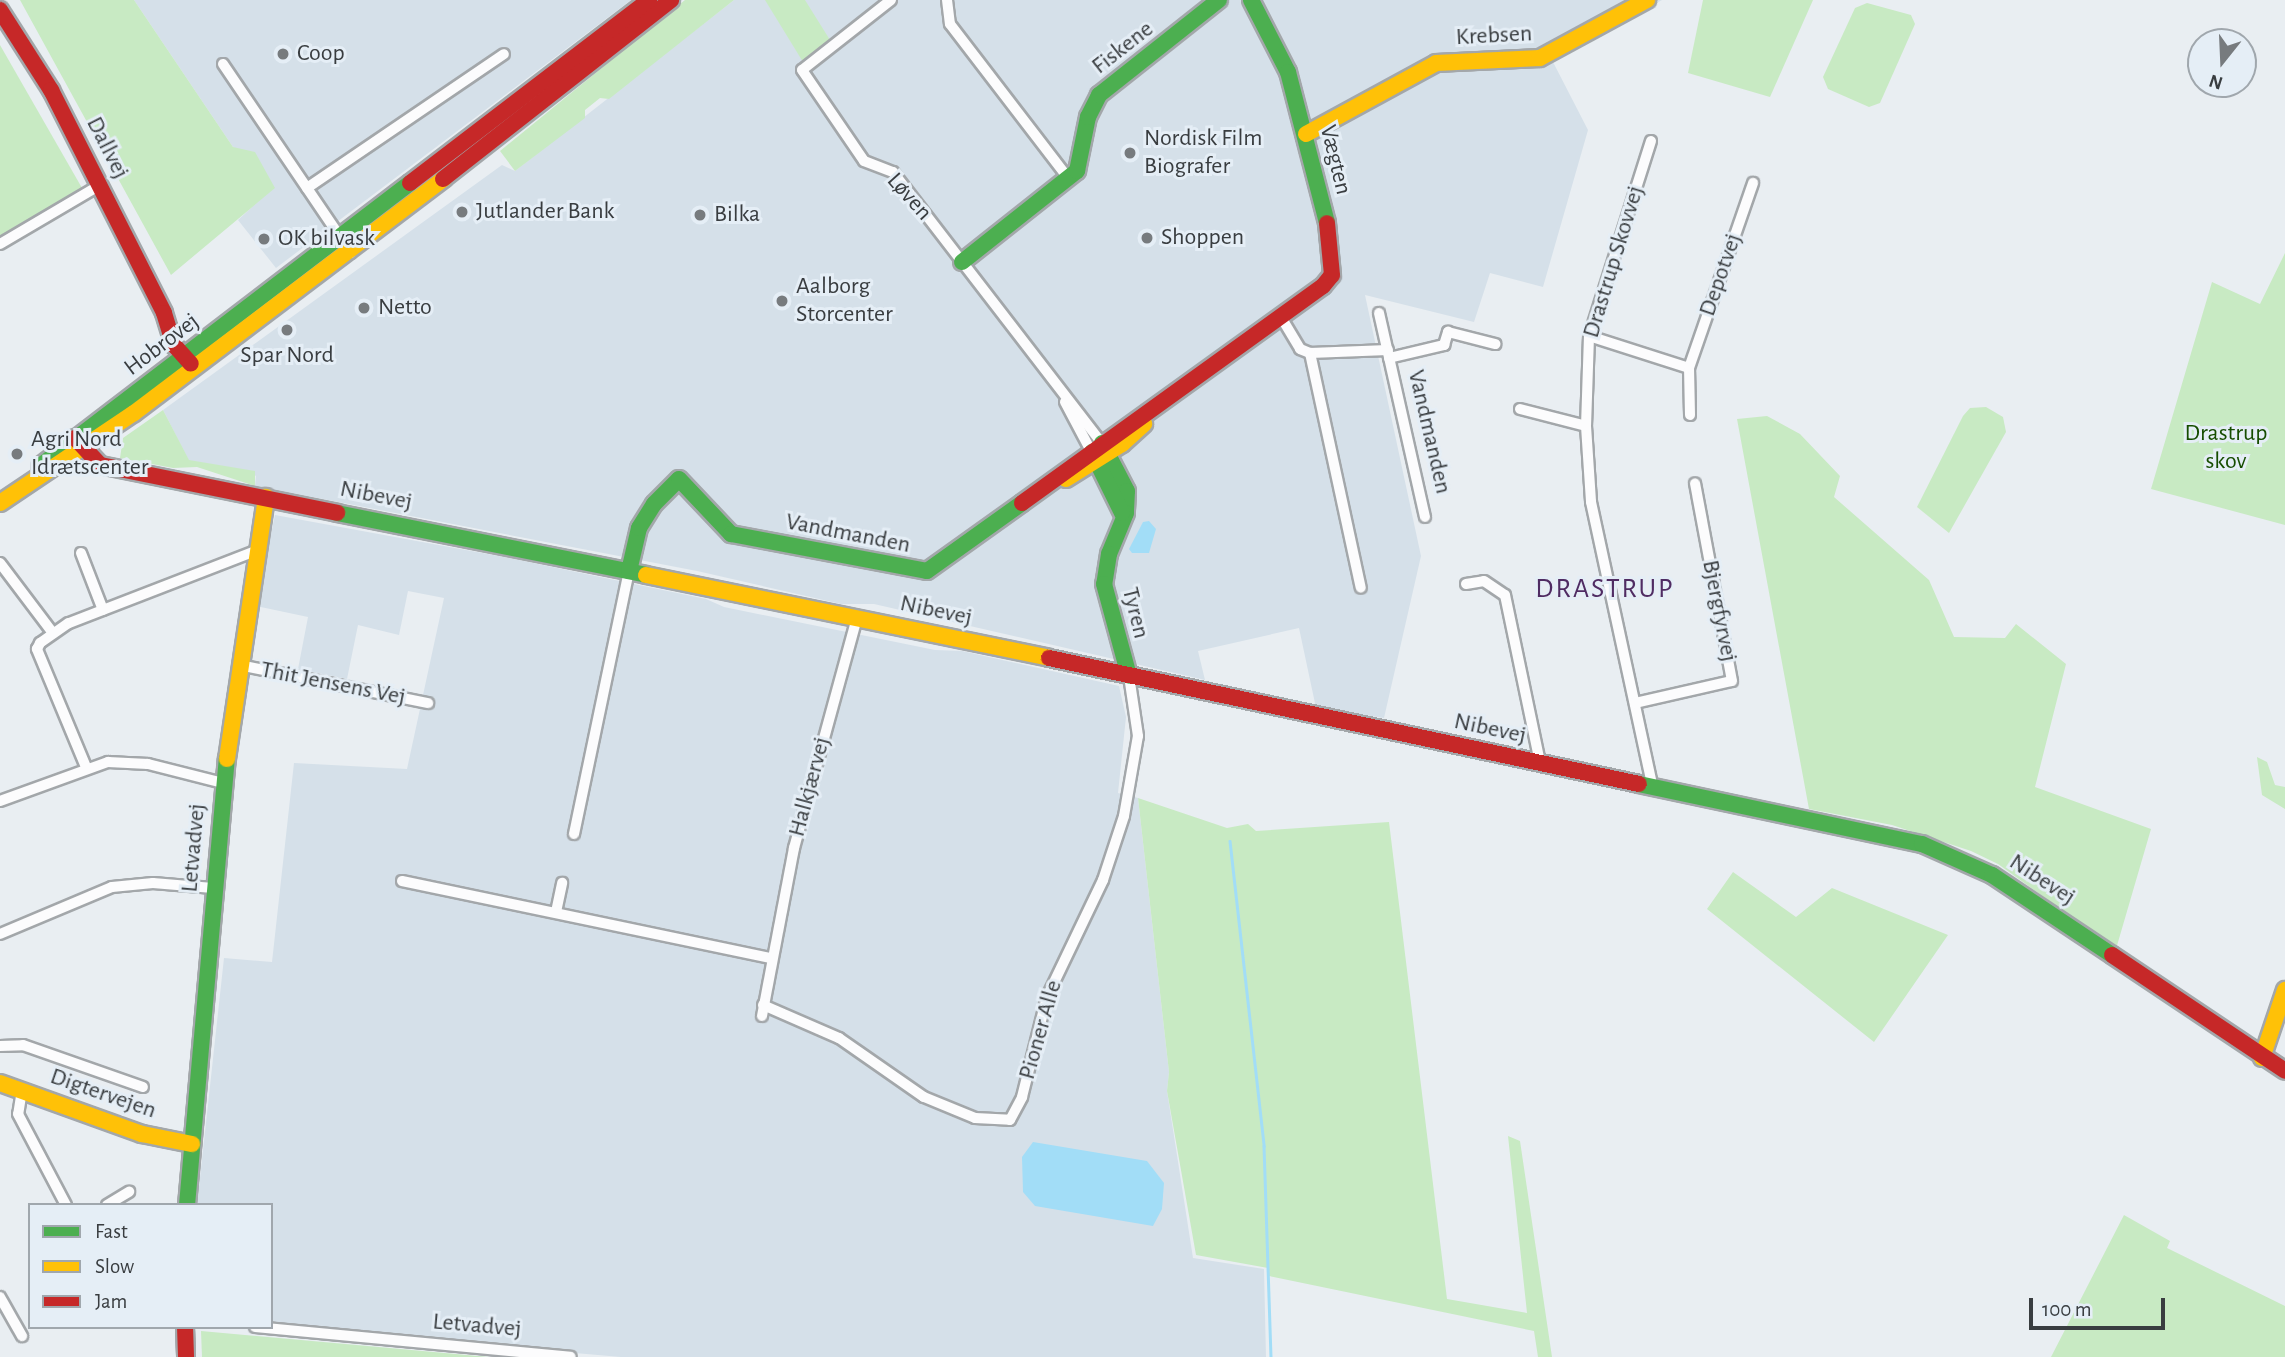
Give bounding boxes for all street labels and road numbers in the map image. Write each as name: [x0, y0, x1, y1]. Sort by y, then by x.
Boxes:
street label: Fiskene: [1086, 15, 1160, 81]
street label: Krebsen: [1455, 20, 1533, 52]
street label: Dallvej: [79, 112, 135, 184]
street label: Vægten: [1312, 122, 1358, 198]
street label: Løven: [880, 167, 938, 227]
street label: Drastrup Skovvej: [1577, 183, 1651, 341]
street label: Depotvej: [1693, 230, 1749, 320]
street label: Hobrovej: [119, 308, 205, 382]
street label: Vandmanden: [1401, 367, 1457, 497]
street label: Nibevej: [338, 475, 414, 517]
street label: Vandmanden: [783, 508, 913, 560]
street label: Bjergfyrvej: [1695, 558, 1743, 664]
street label: Tyren: [1115, 584, 1155, 642]
street label: Nibevej: [897, 589, 975, 633]
street label: Thit Jensens Vej: [258, 656, 408, 712]
street label: Nibevej: [1451, 707, 1529, 751]
street label: Halkjærvej: [783, 734, 837, 840]
street label: Letvadvej: [176, 802, 212, 894]
street label: Nibevej: [2004, 848, 2080, 912]
street label: Pioner Alle: [1013, 977, 1069, 1083]
street label: Digtervejen: [46, 1062, 160, 1126]
street label: Letvadvej: [431, 1308, 523, 1344]

